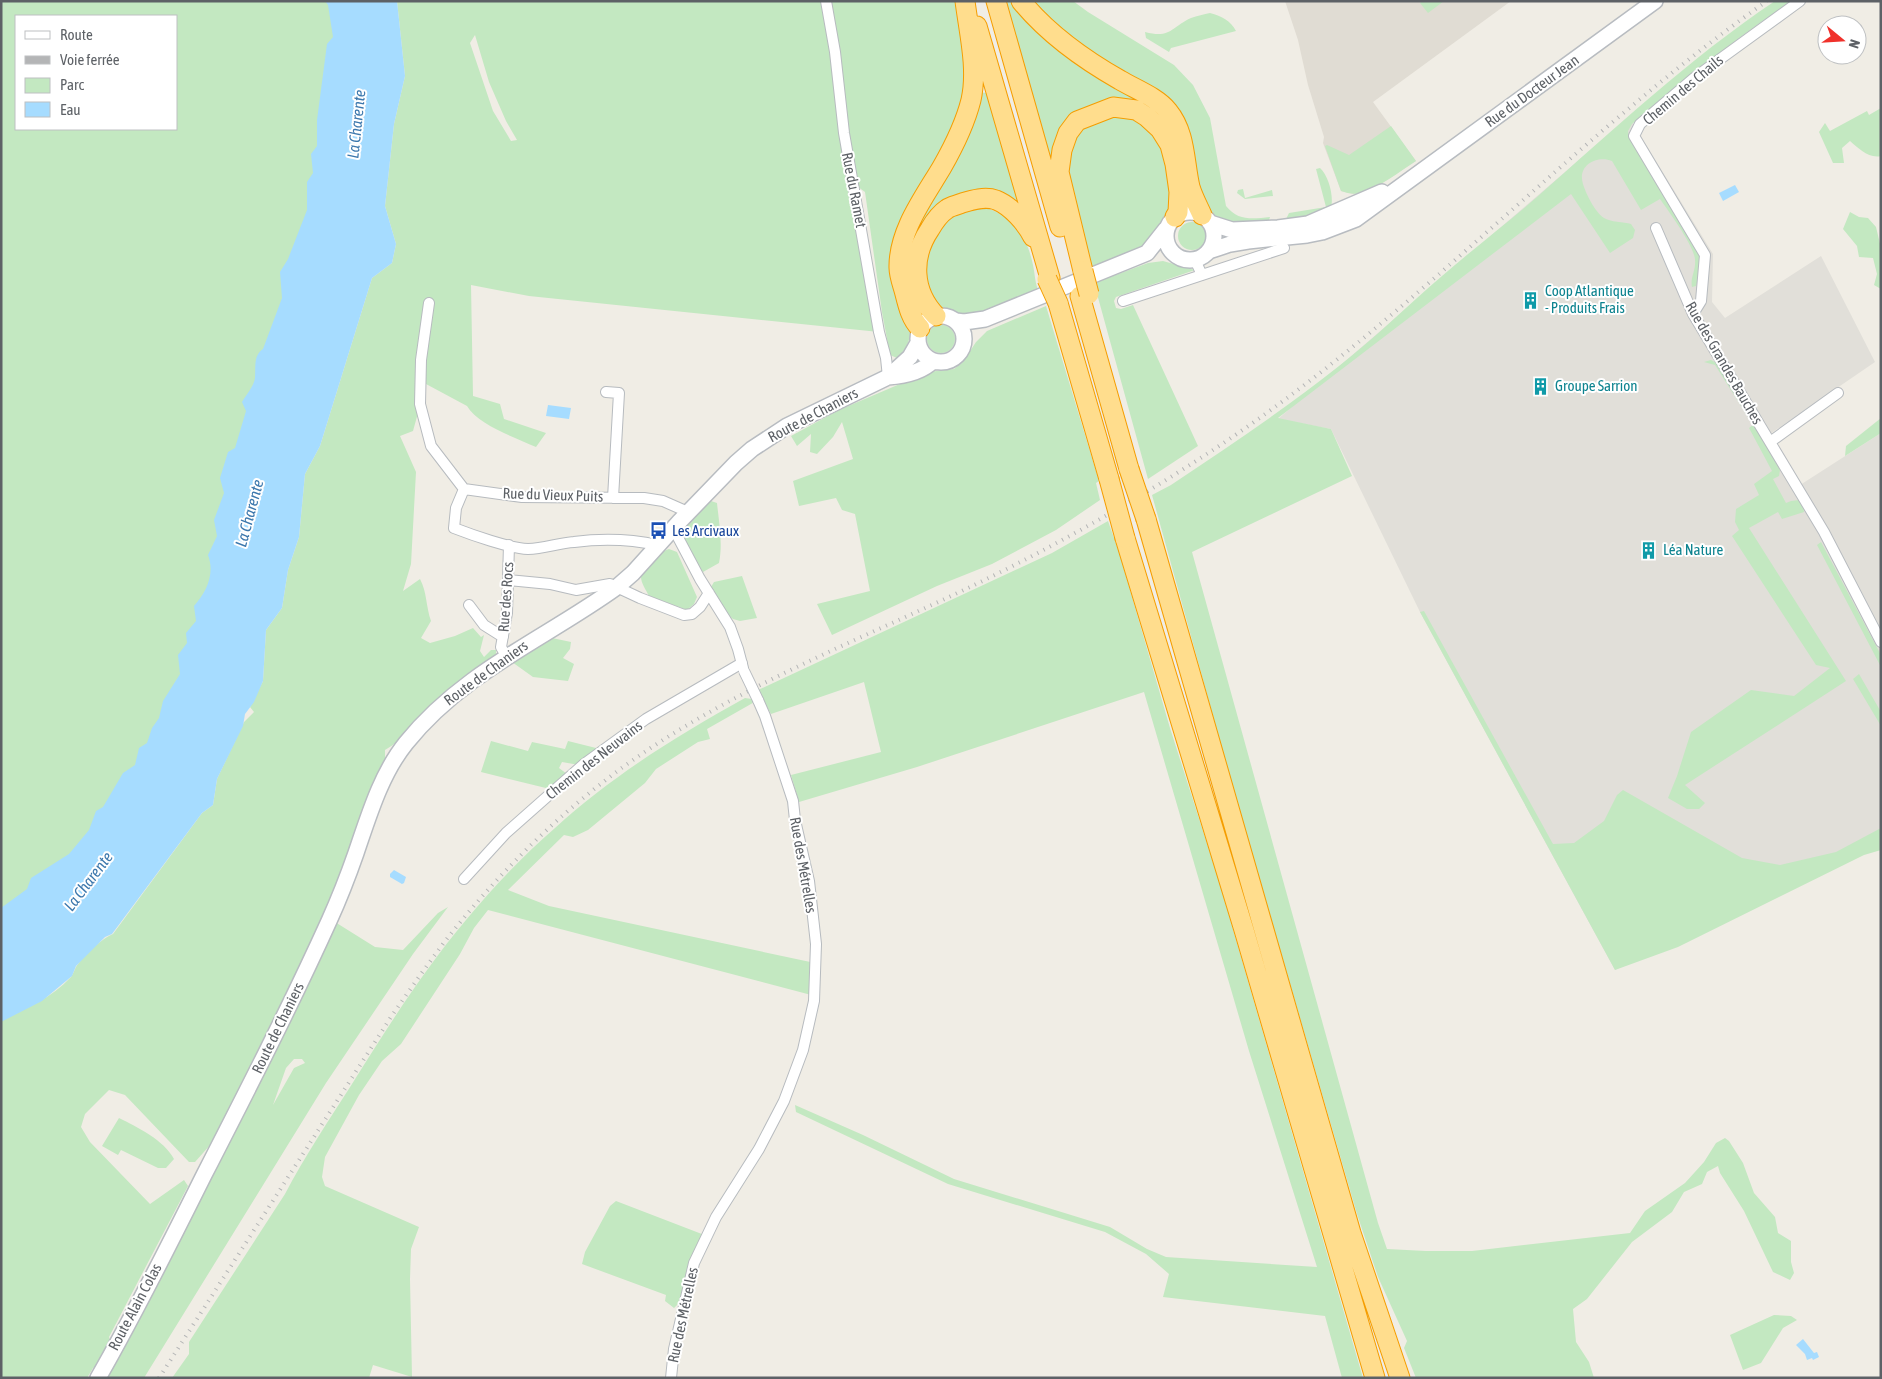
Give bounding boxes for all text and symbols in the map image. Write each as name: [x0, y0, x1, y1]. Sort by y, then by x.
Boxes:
legend: [15, 15, 178, 130]
north arrow: [1817, 15, 1867, 65]
text: Route: [60, 26, 93, 43]
text: N: [1845, 38, 1863, 50]
text: Voie ferrée: [60, 51, 120, 68]
street label: Rue du Docteur Jean: [1482, 51, 1582, 130]
street label: Chemin des Chails: [1639, 51, 1726, 128]
text: Parc: [60, 76, 84, 93]
water label: La Charente: [343, 89, 369, 159]
text: Eau: [60, 101, 81, 118]
street label: Rue du Ramet: [839, 151, 870, 229]
place label: Coop Atlantique - Produits Frais: [1545, 282, 1634, 316]
building icon: Coop Atlantique - Produits Frais: [1521, 290, 1541, 310]
street label: Rue des Grandes Bauches: [1682, 298, 1766, 427]
building icon: Groupe Sarrion: [1531, 376, 1551, 396]
place label: Groupe Sarrion: [1555, 377, 1638, 394]
street label: Route de Chaniers: [765, 384, 860, 445]
water label: La Charente: [231, 477, 267, 549]
street label: Rue du Vieux Puits: [502, 484, 604, 505]
bus stop icon: Les Arcivaux: [648, 521, 668, 541]
place label: Les Arcivaux: [672, 522, 739, 539]
building icon: Léa Nature: [1639, 540, 1659, 560]
place label: Léa Nature: [1663, 541, 1723, 558]
street label: Rue des Rocs: [495, 561, 516, 633]
street label: Route de Chaniers: [441, 637, 531, 709]
street label: Chemin des Neuvains: [542, 717, 645, 803]
street label: Rue des Métrelles: [787, 816, 820, 914]
water label: La Charente: [60, 848, 116, 914]
street label: Route de Chaniers: [248, 980, 307, 1076]
street label: Route Alain Colas: [105, 1260, 165, 1353]
street label: Rue des Métrelles: [664, 1266, 701, 1364]

